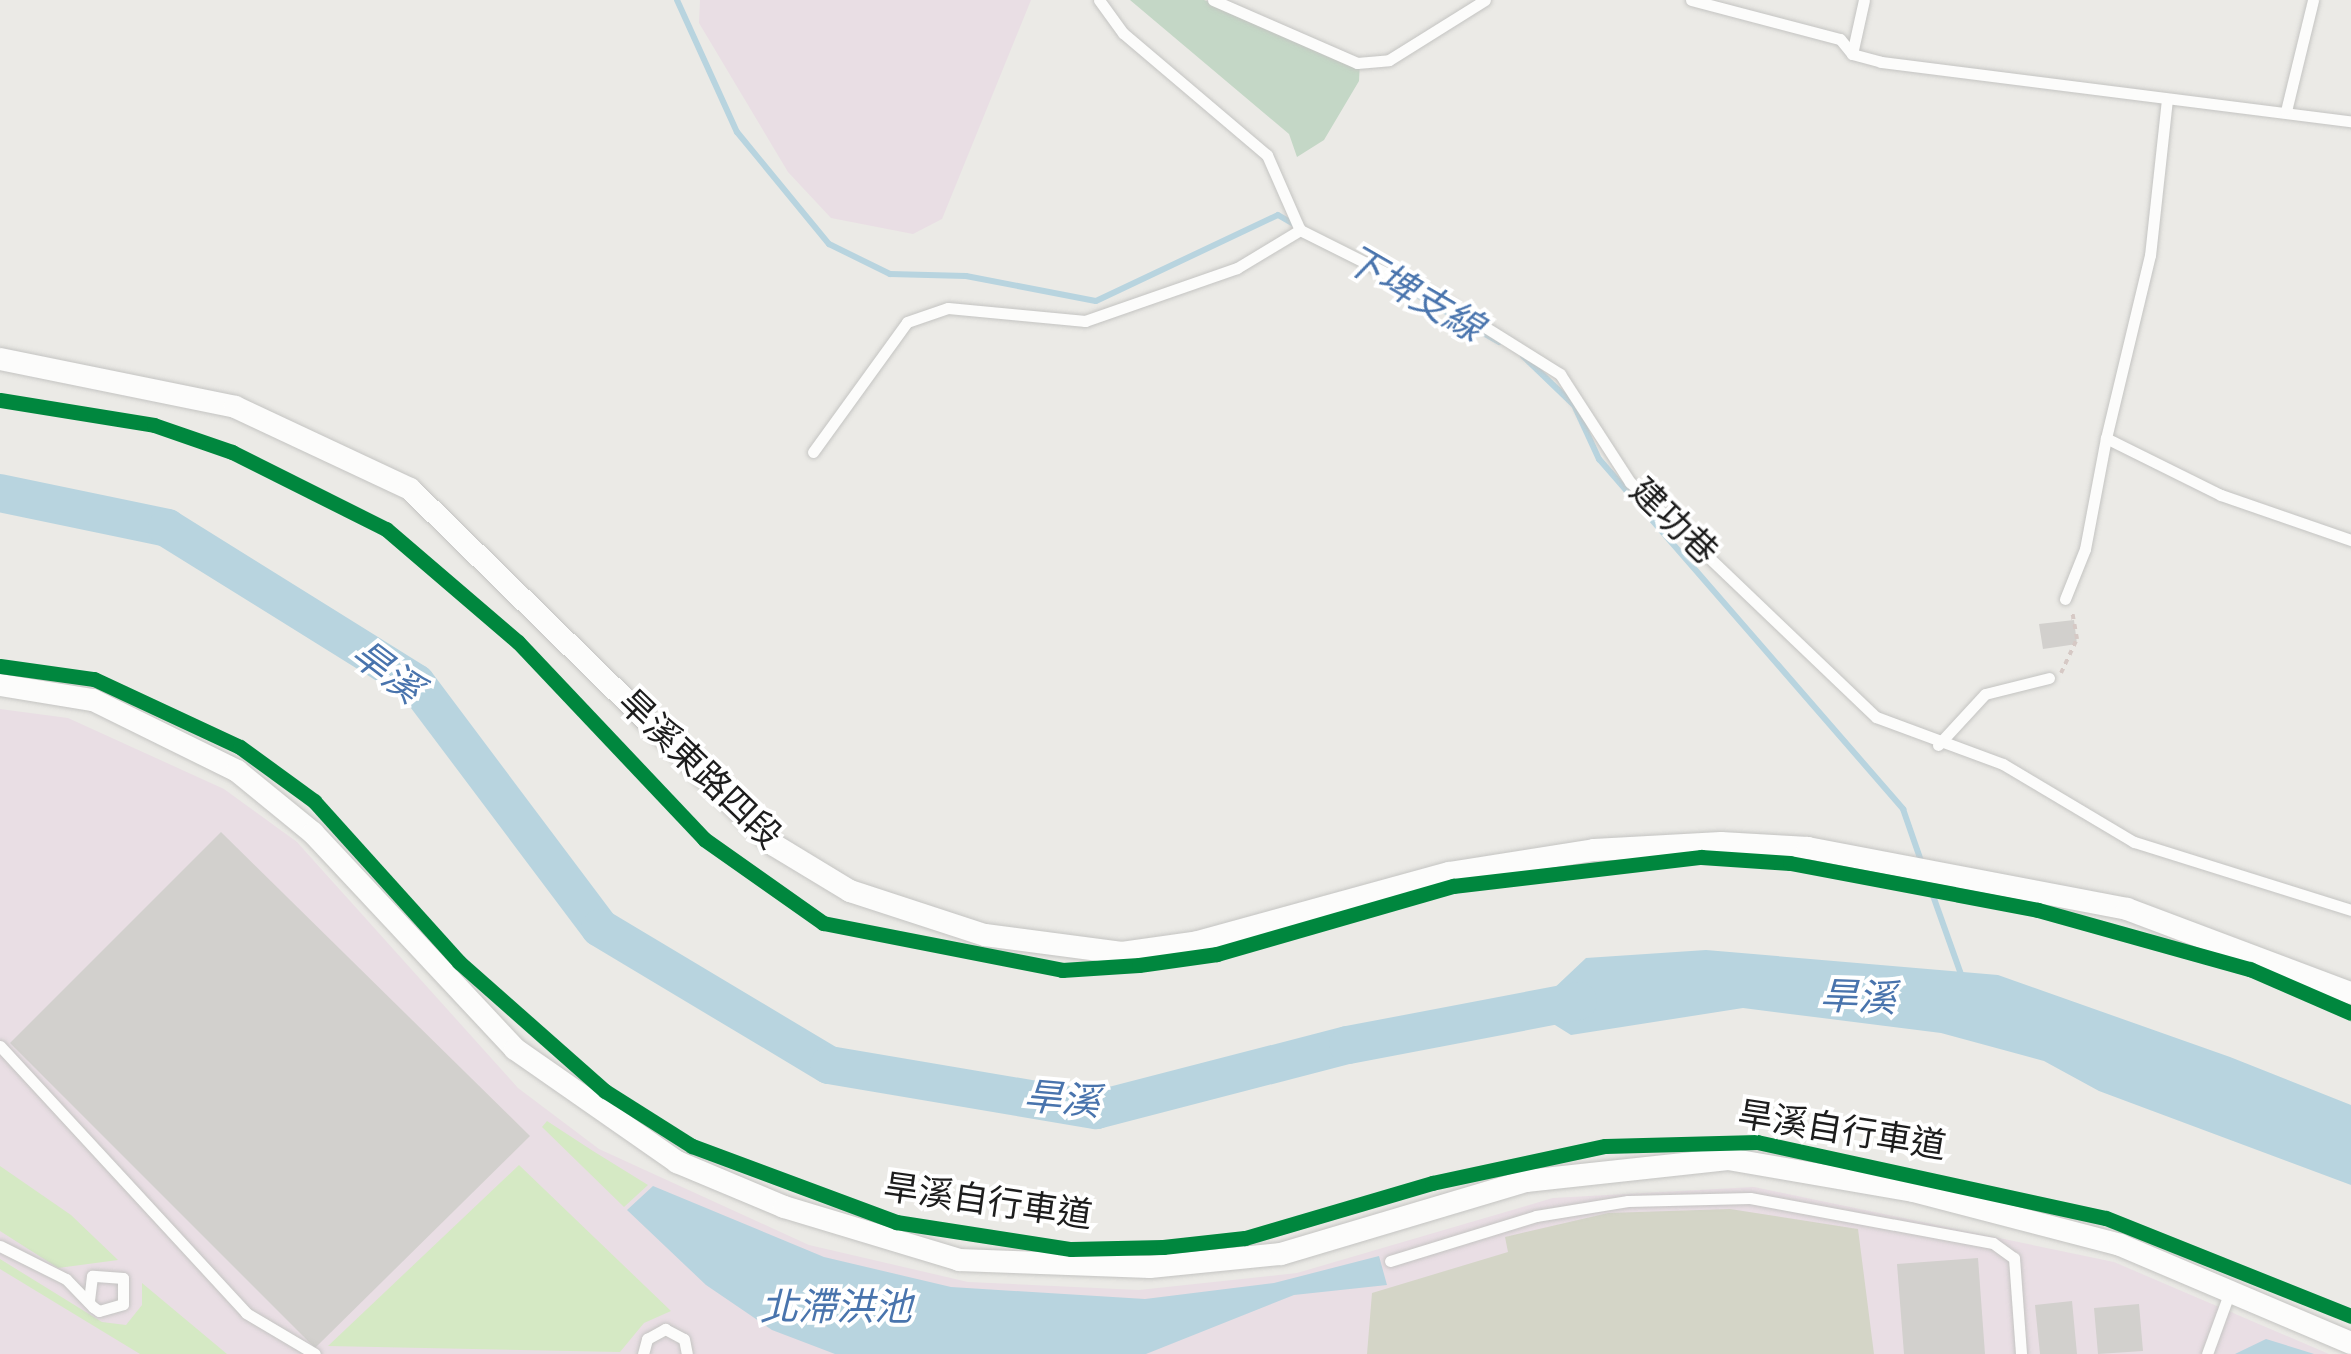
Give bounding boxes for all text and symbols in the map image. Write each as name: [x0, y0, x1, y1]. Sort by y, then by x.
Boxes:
water label: 下埤支線: [1337, 235, 1491, 351]
street label: 建功巷: [1622, 469, 1726, 573]
water label: 旱溪: [343, 630, 431, 712]
street label: 旱溪東路四段: [610, 681, 790, 857]
water label: 旱溪: [1819, 973, 1897, 1021]
water label: 旱溪: [1022, 1073, 1102, 1125]
street label: 旱溪自行車道: [1735, 1093, 1949, 1167]
street label: 旱溪自行車道: [881, 1166, 1095, 1236]
water label: 北滯洪池: [760, 1284, 912, 1330]

